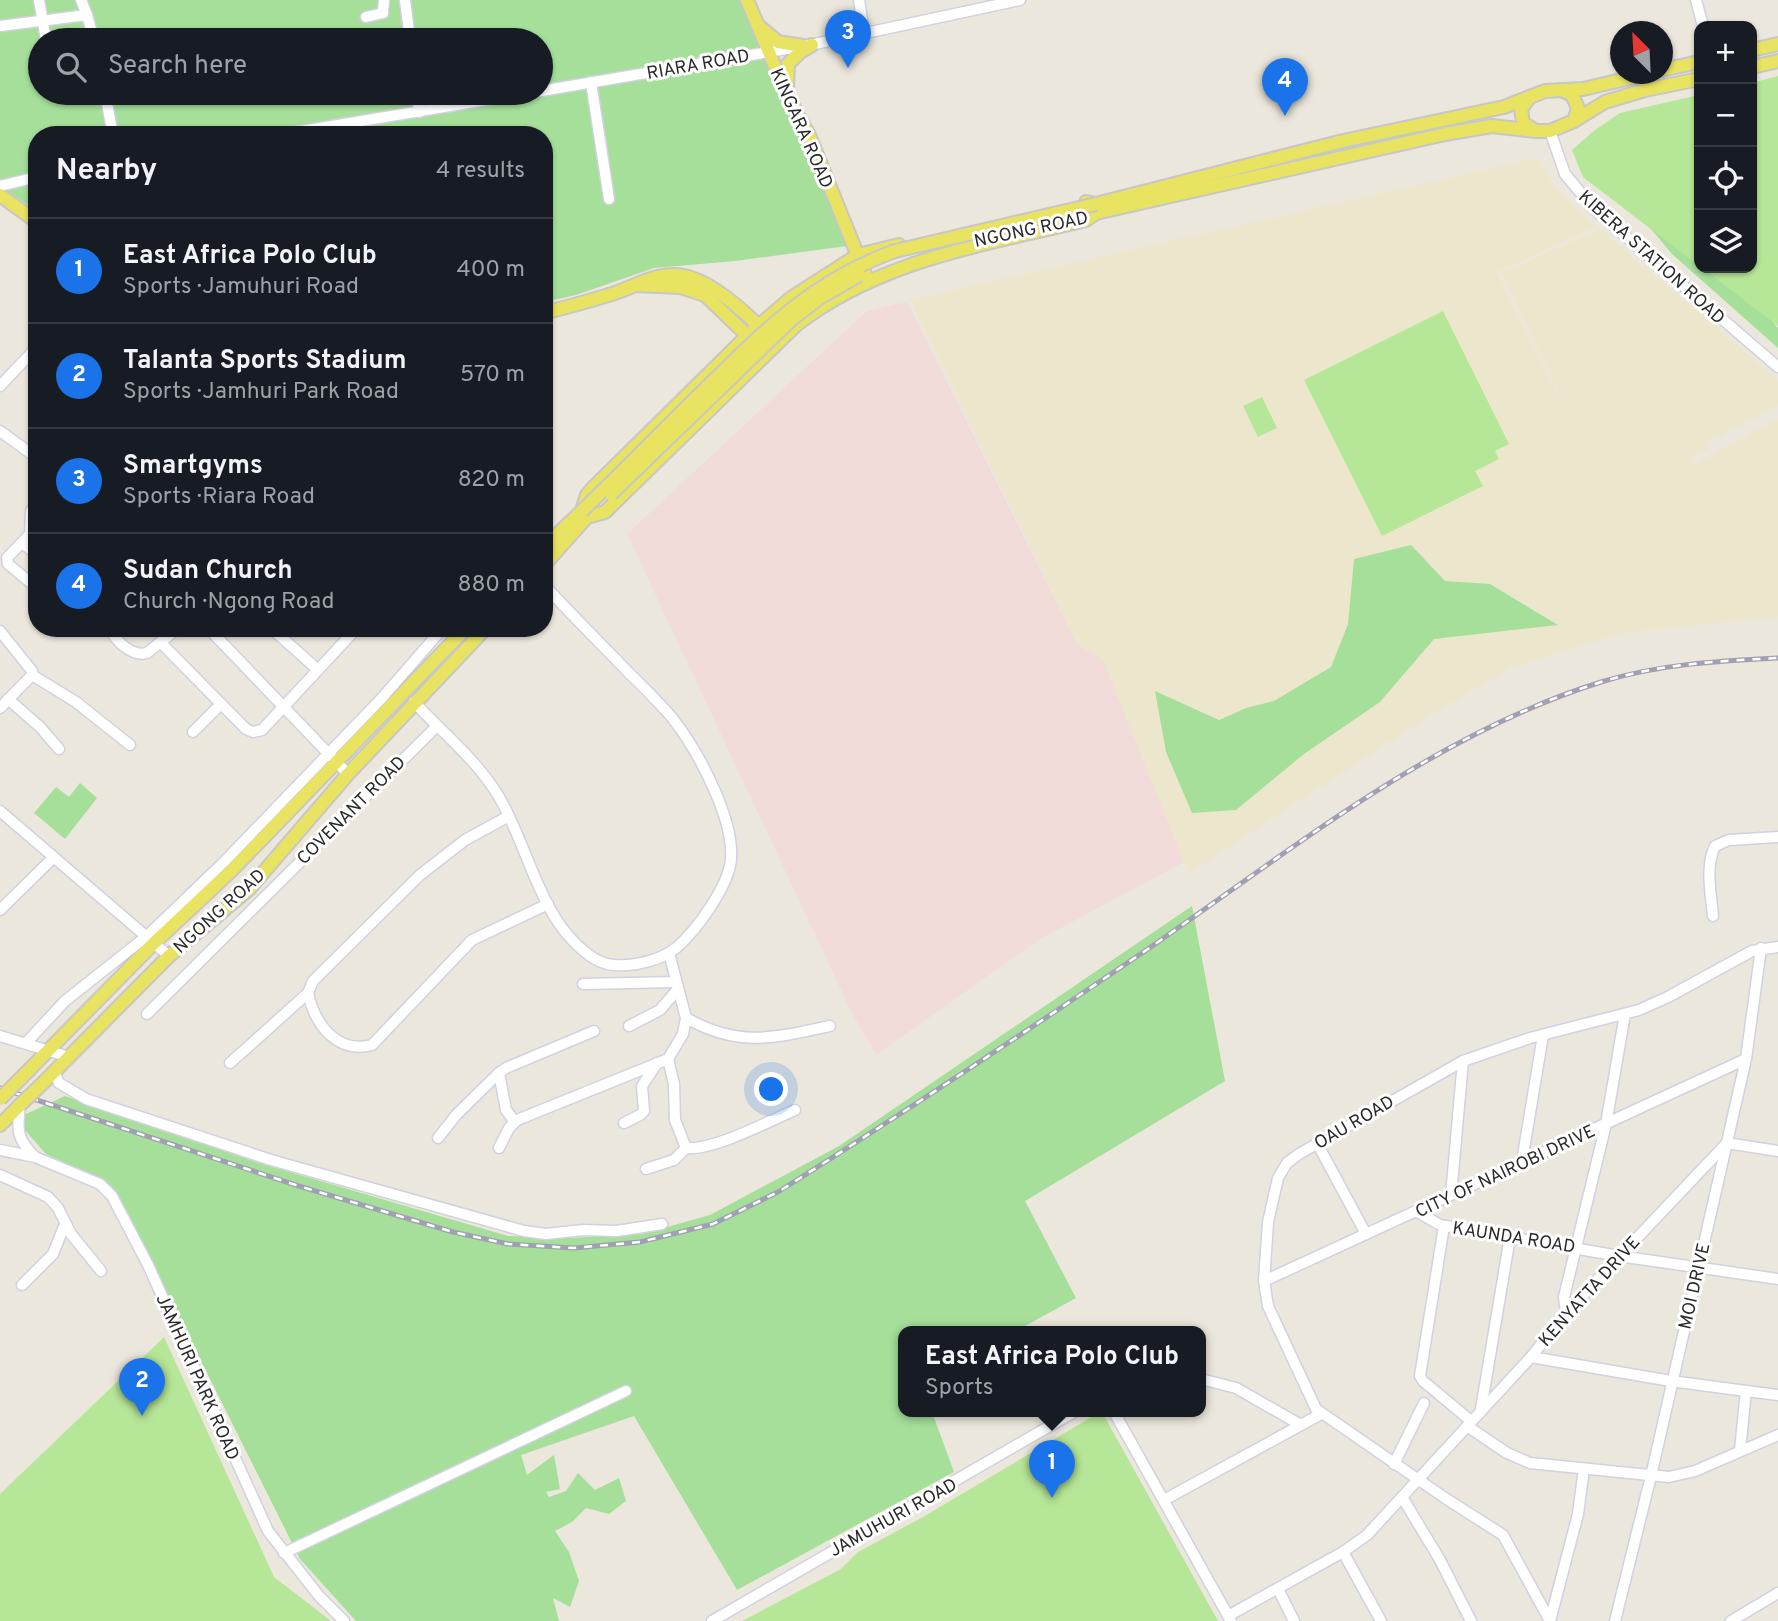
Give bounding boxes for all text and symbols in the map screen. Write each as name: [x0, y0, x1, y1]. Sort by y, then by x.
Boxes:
pin: 3: [825, 10, 871, 68]
north arrow: [1610, 21, 1673, 84]
map controls: [1694, 21, 1757, 273]
button: +: [1694, 21, 1757, 84]
search box: [28, 28, 553, 105]
street label: RIARA ROAD: [645, 45, 752, 86]
icon: search: [52, 48, 90, 86]
text: Search here: [108, 50, 247, 83]
pin: 4: [1262, 58, 1308, 116]
street label: KINGARA ROAD: [764, 65, 837, 192]
button: −: [1694, 84, 1757, 147]
button: locate: [1694, 147, 1757, 210]
text: Nearby: [56, 153, 157, 190]
text: 4 results: [436, 157, 525, 186]
street label: KIBERA STATION ROAD: [1573, 186, 1729, 330]
street label: NGONG ROAD: [972, 207, 1090, 254]
button: layers: [1694, 210, 1757, 273]
text: East Africa Polo Club: [123, 240, 377, 273]
text: 1: [74, 256, 84, 285]
text: 400 m: [456, 256, 525, 285]
text: Sports · Jamuhuri Road: [123, 273, 359, 302]
text: Talanta Sports Stadium: [123, 345, 406, 378]
text: 2: [72, 361, 86, 390]
text: 570 m: [460, 361, 525, 390]
text: Sports · Jamhuri Park Road: [123, 378, 399, 407]
text: Smartgyms: [123, 450, 263, 483]
text: 3: [72, 466, 86, 495]
text: 820 m: [458, 466, 525, 495]
text: Sports · Riara Road: [123, 483, 315, 512]
text: Sudan Church: [123, 555, 293, 588]
text: 4: [72, 571, 86, 600]
text: 880 m: [457, 571, 525, 600]
text: Church · Ngong Road: [123, 588, 334, 617]
street label: COVENANT ROAD: [293, 752, 411, 870]
street label: NGONG ROAD: [169, 865, 271, 959]
your location: [754, 1072, 788, 1106]
street label: OAU ROAD: [1311, 1091, 1399, 1155]
street label: CITY OF NAIROBI DRIVE: [1412, 1121, 1599, 1224]
street label: KAUNDA ROAD: [1451, 1217, 1577, 1260]
street label: KENYATTA DRIVE: [1534, 1232, 1646, 1352]
street label: MOI DRIVE: [1674, 1241, 1717, 1332]
street label: JAMHURI PARK ROAD: [150, 1291, 244, 1464]
popup: [898, 1326, 1206, 1417]
text: East Africa Polo Club: [925, 1341, 1179, 1374]
pin: 2: [119, 1358, 165, 1416]
text: Sports: [925, 1374, 994, 1403]
pin: 1: [1029, 1440, 1075, 1498]
street label: JAMUHURI ROAD: [826, 1474, 962, 1563]

